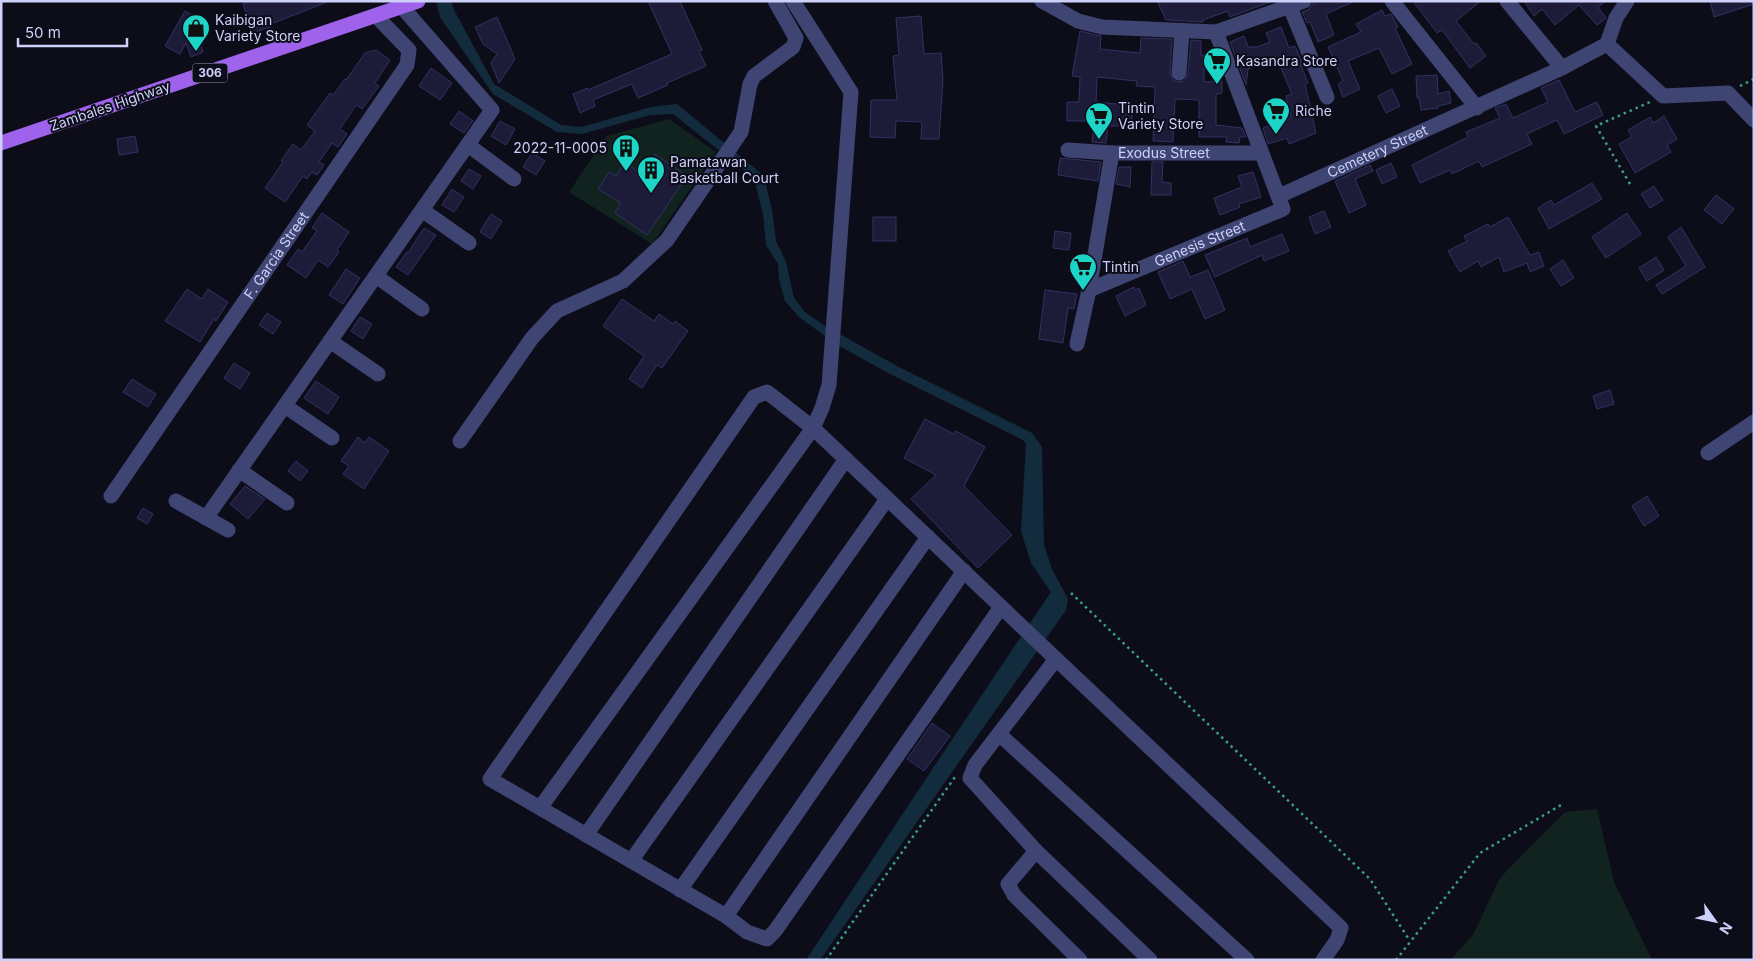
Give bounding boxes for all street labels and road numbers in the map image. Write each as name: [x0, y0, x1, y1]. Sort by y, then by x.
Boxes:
road number: 306: [192, 64, 228, 82]
street label: Zambales Highway: [47, 77, 172, 134]
street label: Cemetery Street: [1324, 121, 1430, 181]
street label: Exodus Street: [1118, 144, 1210, 161]
street label: F. Garcia Street: [240, 208, 312, 302]
street label: Genesis Street: [1152, 217, 1248, 270]

